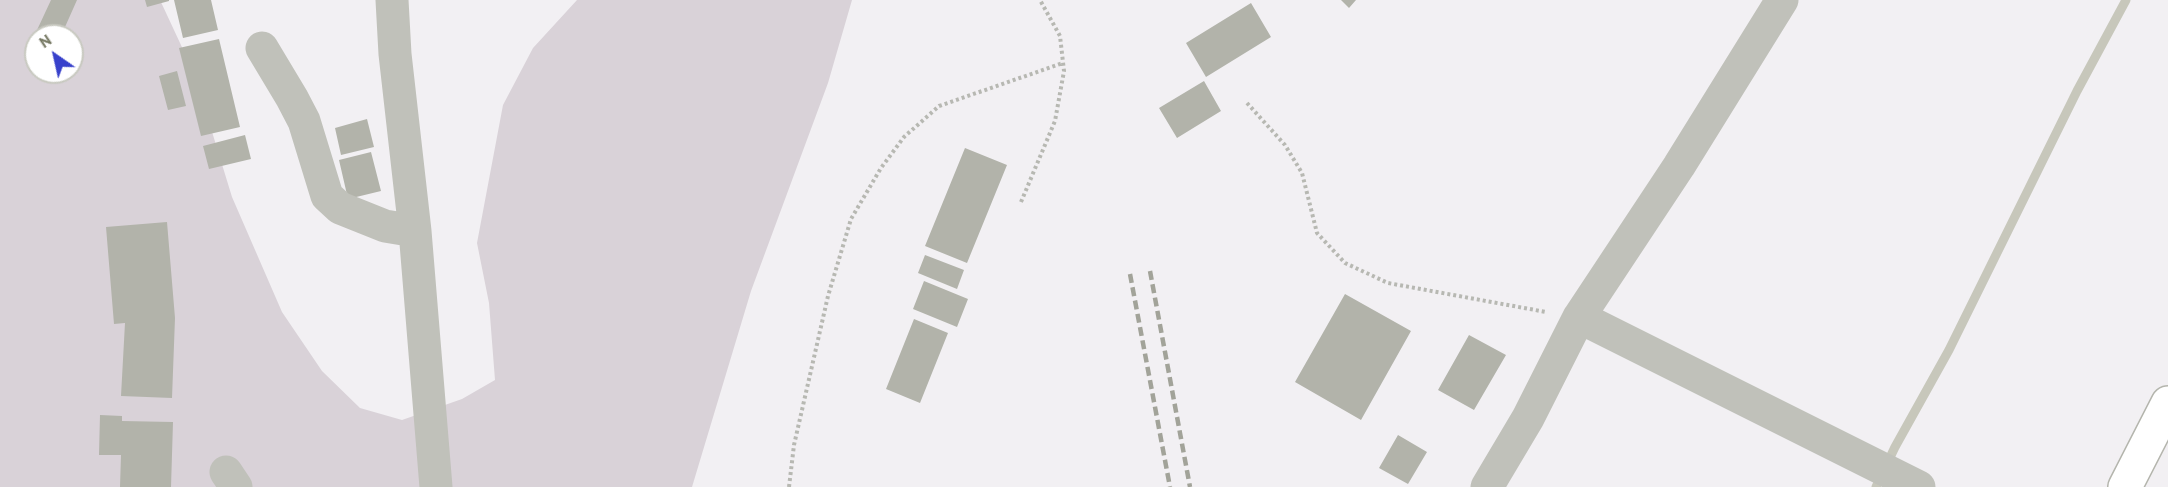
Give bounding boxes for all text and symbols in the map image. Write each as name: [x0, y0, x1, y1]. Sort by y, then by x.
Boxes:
north arrow: [24, 24, 84, 84]
text: N: [35, 30, 55, 52]

